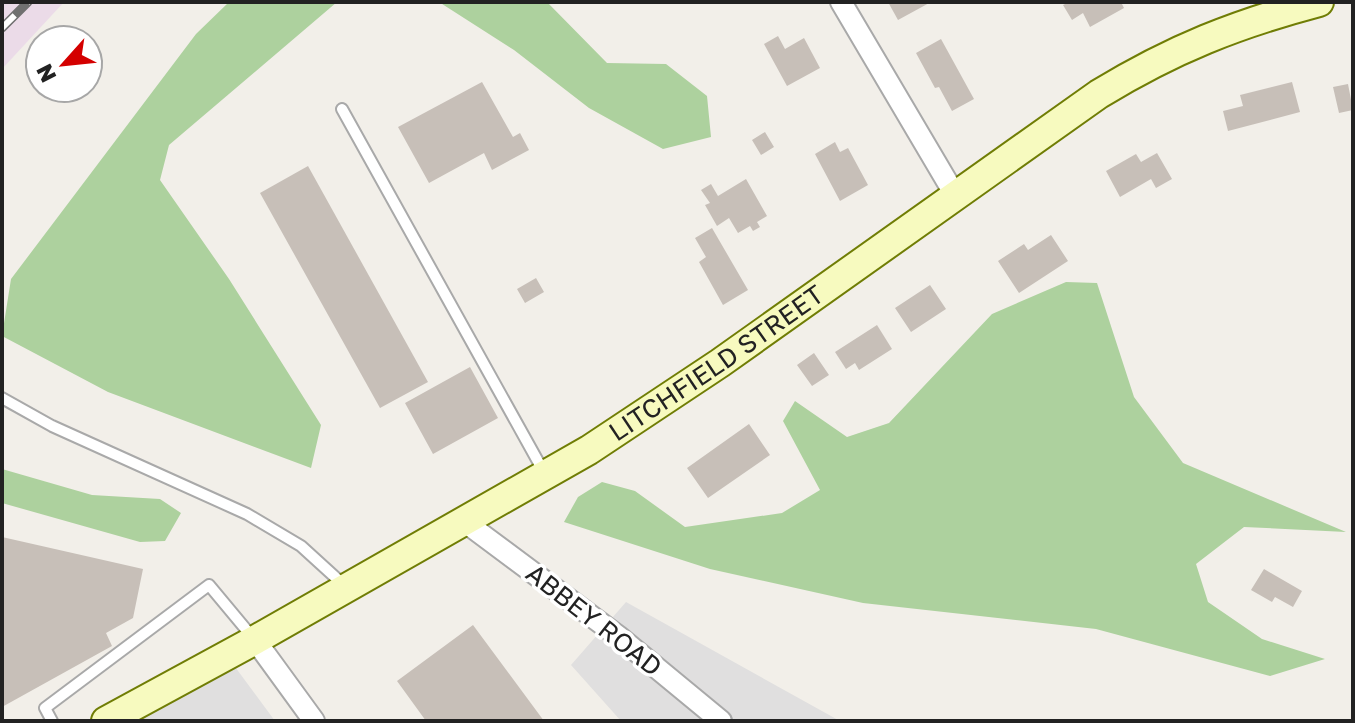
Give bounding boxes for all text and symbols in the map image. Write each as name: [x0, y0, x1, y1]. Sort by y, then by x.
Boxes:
north arrow: [24, 24, 104, 104]
text: N: [30, 60, 62, 87]
street label: LITCHFIELD STREET: [603, 278, 829, 447]
street label: ABBEY ROAD: [520, 557, 668, 682]

